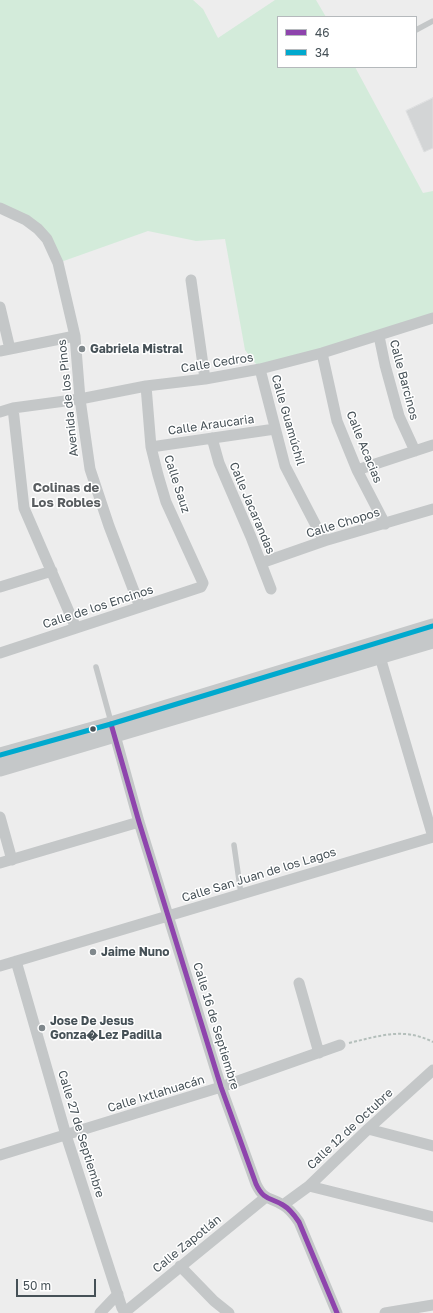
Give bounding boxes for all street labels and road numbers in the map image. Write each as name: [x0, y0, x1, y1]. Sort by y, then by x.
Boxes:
street label: Avenida de los Pinos: [55, 338, 81, 458]
street label: Calle Barcinos: [386, 338, 422, 422]
street label: Calle Cedros: [180, 350, 254, 376]
street label: Calle Guamúchil: [268, 373, 308, 467]
street label: Calle Acacias: [343, 409, 385, 485]
street label: Calle Araucaria: [167, 412, 255, 438]
street label: Calle Sauz: [161, 453, 193, 515]
street label: Calle Jacarandas: [226, 460, 278, 556]
street label: Calle Chopos: [304, 505, 382, 541]
street label: Calle de los Encinos: [41, 582, 155, 632]
street label: Calle San Juan de los Lagos: [180, 845, 338, 905]
street label: Calle 16 de Septiembre: [190, 961, 242, 1091]
street label: Calle 27 de Septiembre: [55, 1068, 107, 1200]
street label: Calle Ixtlahuacán: [106, 1072, 206, 1116]
street label: Calle 12 de Octubre: [304, 1086, 396, 1172]
street label: Calle Zapotlán: [150, 1212, 224, 1276]

